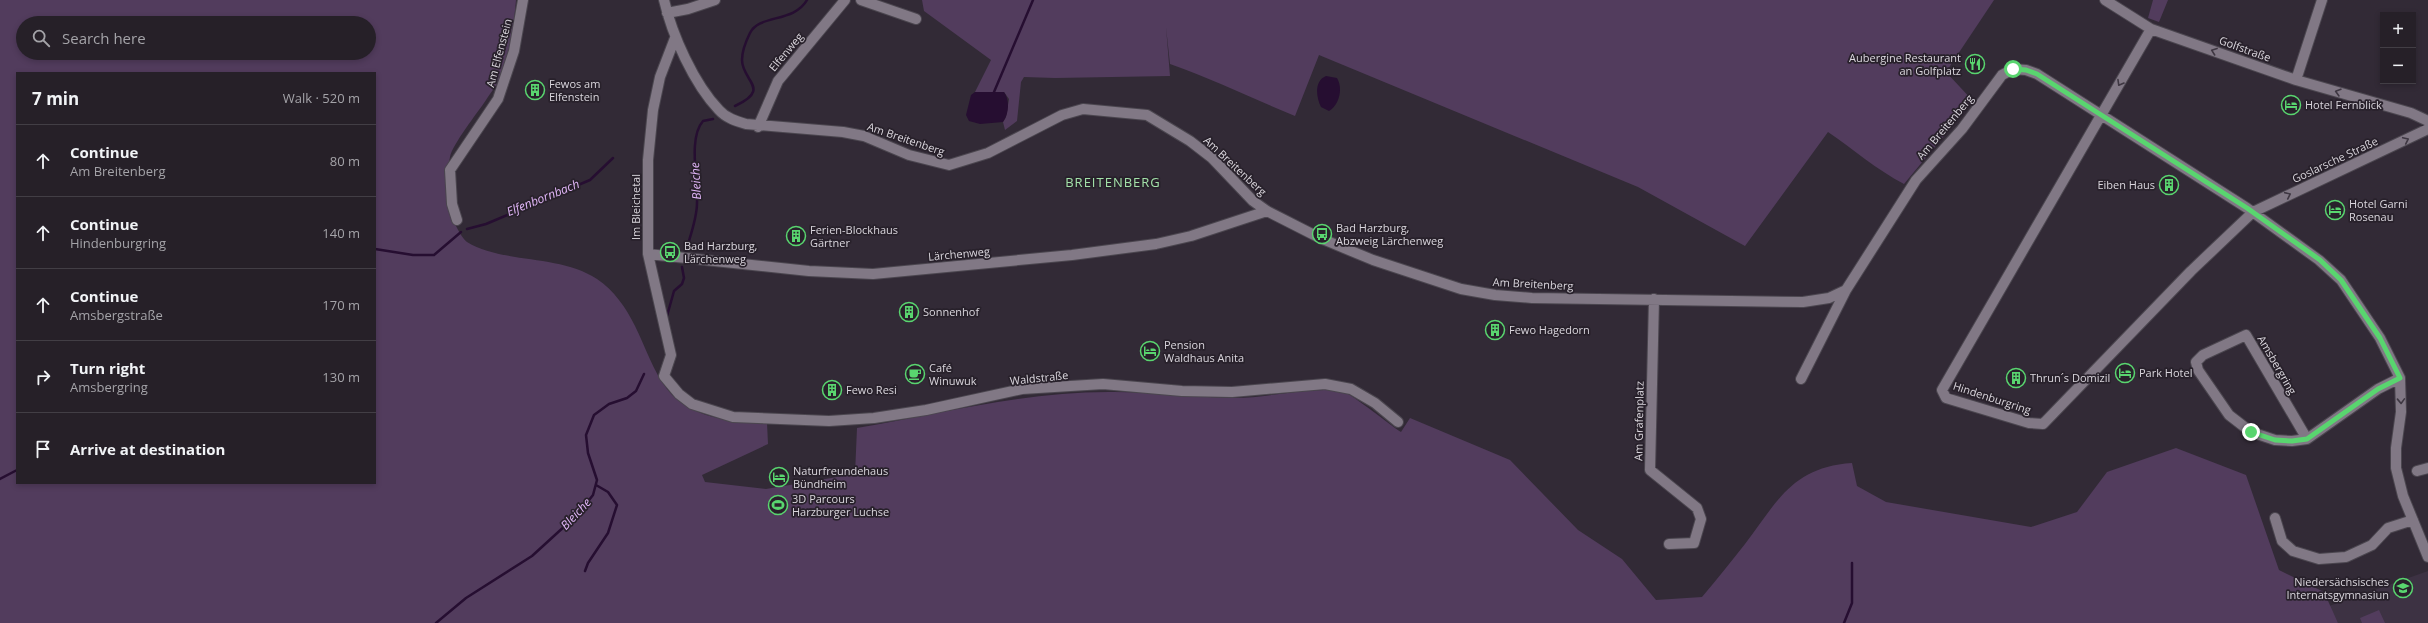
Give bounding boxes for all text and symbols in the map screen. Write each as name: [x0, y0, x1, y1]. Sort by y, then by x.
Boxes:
map controls: [2380, 12, 2416, 84]
button: +: [2380, 12, 2416, 48]
search box: [16, 16, 376, 60]
street label: Am Elfenstein: [482, 17, 515, 89]
icon: search: [30, 27, 52, 49]
text: Search here: [62, 28, 146, 48]
street label: Elfenweg: [765, 29, 806, 74]
street label: Golfstraße: [2217, 32, 2273, 65]
one-way arrow: [2211, 47, 2218, 56]
button: −: [2380, 48, 2416, 84]
place label: Aubergine Restaurant an Golfplatz: [1849, 50, 1961, 78]
restaurant icon: Aubergine Restaurant an Golfplatz: [1964, 53, 1986, 75]
route start: [2004, 60, 2022, 78]
place label: Fewos am Elfenstein: [549, 76, 600, 104]
building icon: Fewos am Elfenstein: [524, 79, 546, 101]
one-way arrow: [2117, 79, 2124, 86]
text: 7 min: [32, 87, 79, 110]
one-way arrow: [2334, 88, 2341, 97]
text: Walk · 520 m: [283, 89, 360, 107]
street label: Am Breitenberg: [1913, 91, 1976, 162]
hotel icon: Hotel Fernblick: [2280, 94, 2302, 116]
place label: Hotel Fernblick: [2305, 97, 2382, 112]
street label: Am Breitenberg: [866, 118, 947, 159]
street label: Am Breitenberg: [1201, 133, 1270, 199]
street label: Goslarsche Straße: [2289, 133, 2380, 186]
one-way arrow: [2402, 137, 2409, 145]
text: Continue: [70, 142, 138, 162]
icon: ahead: [32, 150, 54, 172]
text: 80 m: [330, 152, 360, 170]
text: Am Breitenberg: [70, 162, 165, 180]
water label: Bleiche: [686, 162, 705, 200]
district label: BREITENBERG: [1065, 173, 1161, 191]
street label: Im Bleichetal: [628, 174, 643, 240]
building icon: Eiben Haus: [2158, 174, 2180, 196]
water label: Elfenbornbach: [504, 175, 582, 220]
place label: Eiben Haus: [2097, 177, 2155, 192]
one-way arrow: [2284, 192, 2292, 200]
place label: Hotel Garni Rosenau: [2349, 196, 2408, 224]
hotel icon: Hotel Garni Rosenau: [2324, 199, 2346, 221]
text: Continue: [70, 214, 138, 234]
place label: Bad Harzburg, Abzweig Lärchenweg: [1336, 220, 1443, 248]
icon: ahead: [32, 222, 54, 244]
place label: Ferien-Blockhaus Gärtner: [810, 222, 898, 250]
bus stop icon: Bad Harzburg, Abzweig Lärchenweg: [1311, 223, 1333, 245]
text: 140 m: [322, 224, 360, 242]
building icon: Ferien-Blockhaus Gärtner: [785, 225, 807, 247]
text: Hindenburgring: [70, 234, 166, 252]
place label: Bad Harzburg, Lärchenweg: [684, 238, 758, 266]
bus stop icon: Bad Harzburg, Lärchenweg: [659, 241, 681, 263]
street label: Lärchenweg: [927, 243, 990, 264]
street label: Am Breitenberg: [1492, 274, 1574, 293]
text: Continue: [70, 286, 138, 306]
icon: ahead: [32, 294, 54, 316]
text: 170 m: [322, 296, 360, 314]
building icon: Sonnenhof: [898, 301, 920, 323]
place label: Sonnenhof: [923, 304, 980, 319]
text: Amsbergstraße: [70, 306, 163, 324]
building icon: Fewo Hagedorn: [1484, 319, 1506, 341]
place label: Fewo Hagedorn: [1509, 322, 1590, 337]
street label: Amsbergring: [2255, 333, 2300, 397]
place label: Pension Waldhaus Anita: [1164, 337, 1244, 365]
hotel icon: Pension Waldhaus Anita: [1139, 340, 1161, 362]
text: Turn right: [70, 358, 145, 378]
place label: Café Winuwuk: [929, 360, 977, 388]
hotel icon: Park Hotel: [2114, 362, 2136, 384]
cafe icon: Café Winuwuk: [904, 363, 926, 385]
place label: Park Hotel: [2139, 365, 2192, 380]
icon: right: [32, 366, 54, 388]
street label: Waldstraße: [1009, 367, 1069, 388]
building icon: Thrun´s Domizil: [2005, 367, 2027, 389]
text: 130 m: [322, 368, 360, 386]
place label: Thrun´s Domizil: [2030, 370, 2110, 385]
text: Amsbergring: [70, 378, 148, 396]
street label: Hindenburgring: [1951, 378, 2033, 417]
building icon: Fewo Resi: [821, 379, 843, 401]
street label: Am Grafenplatz: [1630, 381, 1647, 461]
place label: Fewo Resi: [846, 382, 897, 397]
one-way arrow: [2397, 398, 2405, 404]
route end: [2242, 423, 2260, 441]
icon: arrive: [32, 438, 54, 460]
text: Arrive at destination: [70, 439, 225, 459]
place label: Naturfreundehaus Bündheim: [793, 463, 888, 491]
hotel icon: Naturfreundehaus Bündheim: [768, 466, 790, 488]
place label: 3D Parcours Harzburger Luchse: [792, 491, 889, 519]
water label: Bleiche: [557, 494, 595, 533]
sports icon: 3D Parcours Harzburger Luchse: [767, 494, 789, 516]
place label: Niedersächsisches Internatsgymnasiun: [2287, 574, 2389, 602]
school or university icon: Niedersächsisches Internatsgymnasiun: [2392, 577, 2414, 599]

